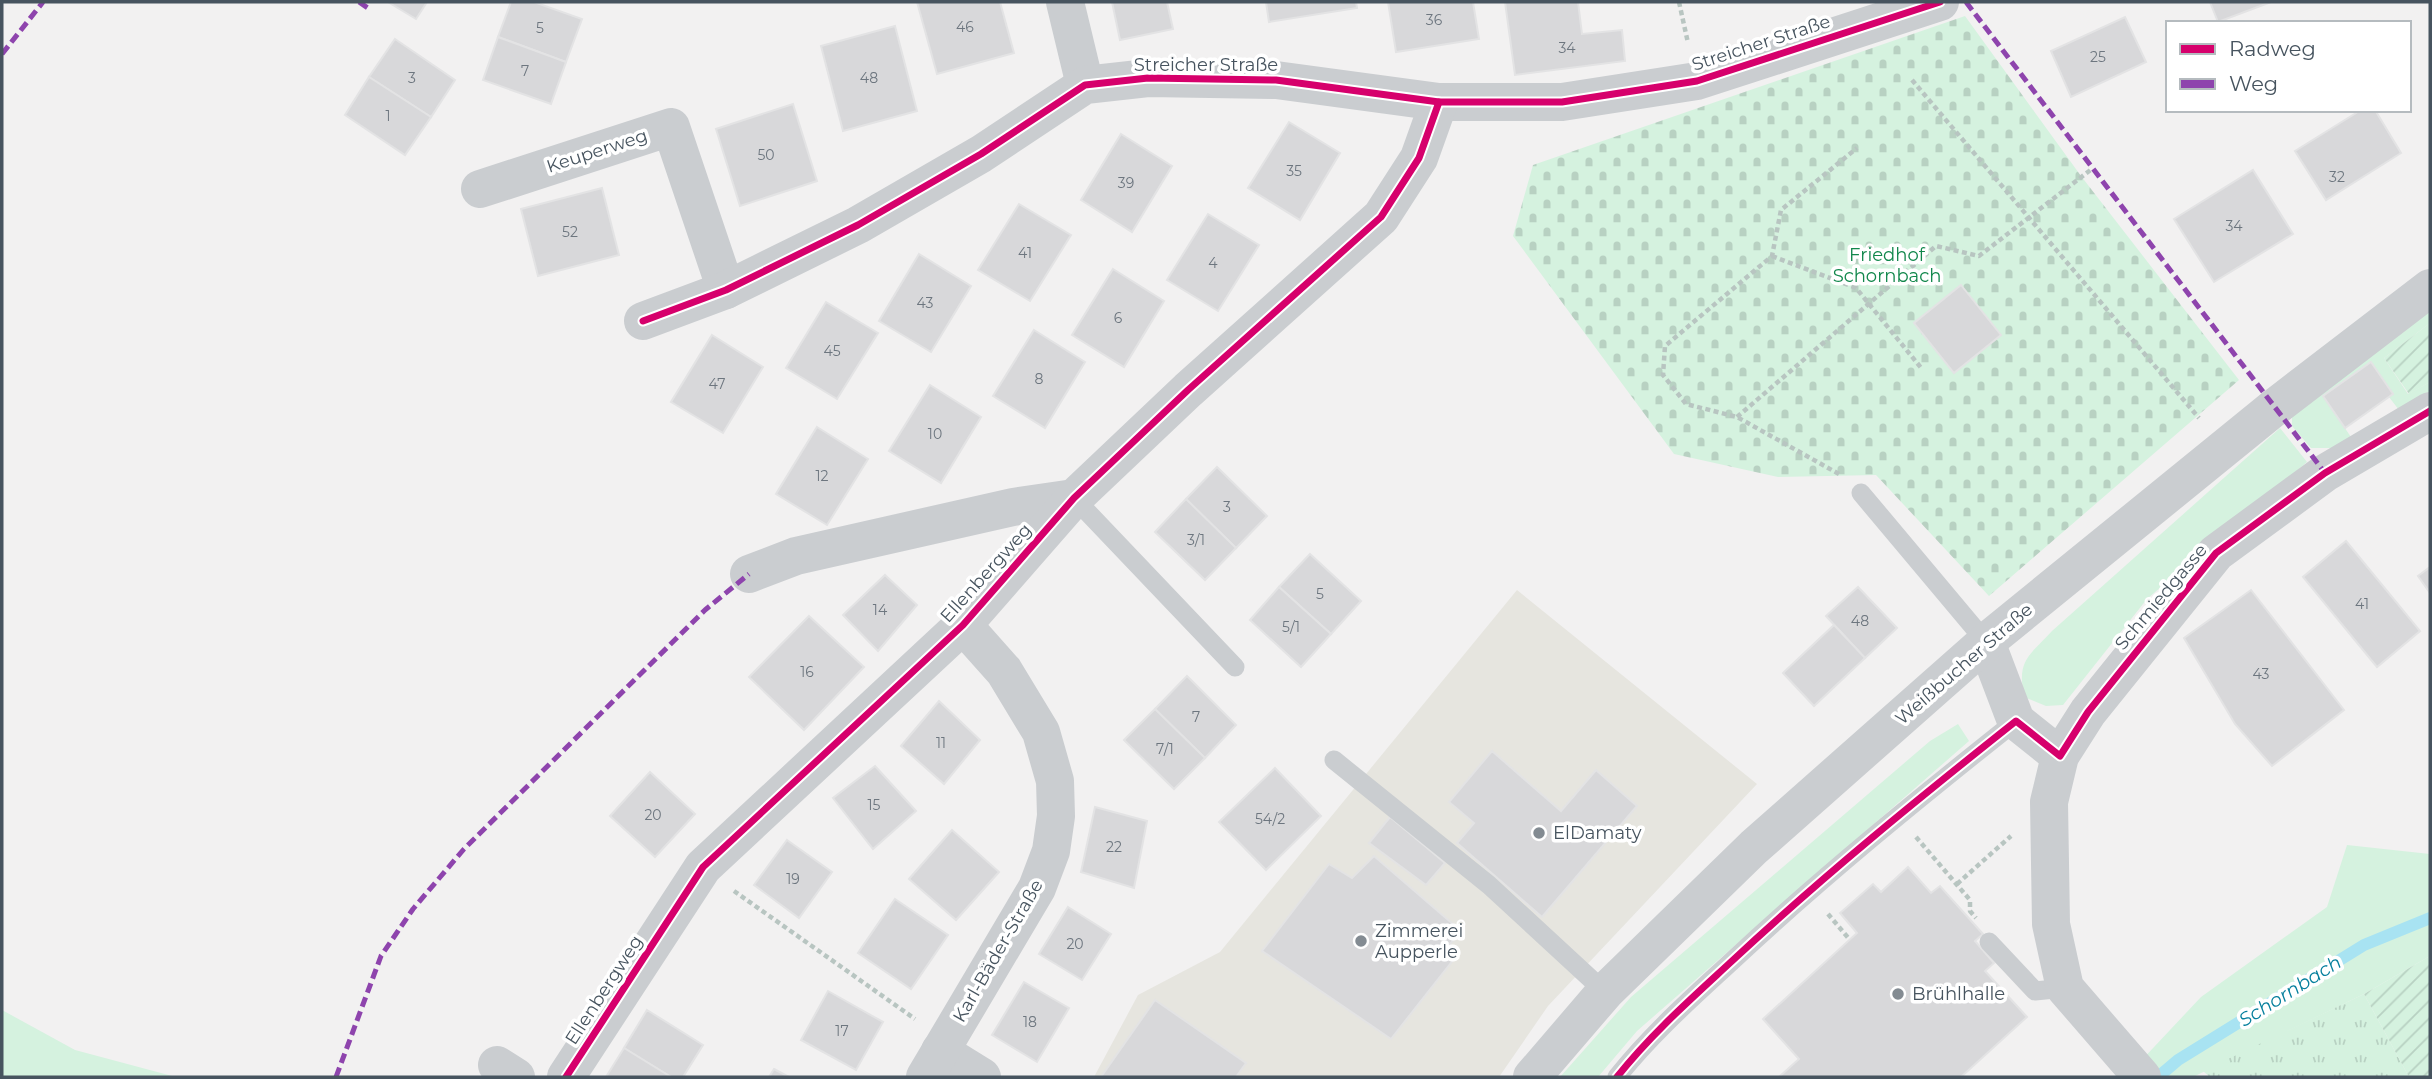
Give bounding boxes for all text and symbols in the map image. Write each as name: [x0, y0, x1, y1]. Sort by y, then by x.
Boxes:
street label: Streicher Straße: [1689, 10, 1833, 76]
house number: 36: [1426, 11, 1443, 29]
house number: 46: [956, 18, 974, 36]
house number: 5: [536, 19, 544, 37]
legend: [2166, 21, 2411, 112]
text: Radweg: [2229, 36, 2316, 61]
house number: 34: [1558, 39, 1576, 57]
house number: 25: [2090, 48, 2106, 66]
street label: Streicher Straße: [1134, 54, 1278, 76]
house number: 7: [521, 62, 529, 80]
house number: 3: [408, 69, 416, 87]
house number: 48: [860, 69, 878, 87]
text: Weg: [2229, 71, 2278, 96]
house number: 1: [385, 107, 391, 125]
street label: Keuperweg: [544, 124, 650, 178]
house number: 50: [757, 146, 775, 164]
house number: 35: [1286, 162, 1302, 180]
house number: 32: [2329, 168, 2345, 186]
house number: 39: [1118, 174, 1134, 192]
house number: 34: [2225, 217, 2243, 235]
house number: 52: [562, 223, 578, 241]
house number: 41: [1018, 244, 1032, 262]
park label: Friedhof Schornbach: [1833, 244, 1941, 287]
house number: 4: [1208, 254, 1218, 272]
house number: 43: [917, 294, 934, 312]
house number: 6: [1114, 309, 1123, 327]
house number: 45: [823, 342, 841, 360]
house number: 8: [1035, 370, 1044, 388]
house number: 47: [709, 375, 725, 393]
house number: 10: [928, 425, 942, 443]
house number: 12: [815, 467, 829, 485]
house number: 3: [1223, 498, 1231, 516]
street label: Ellenbergweg: [936, 519, 1036, 627]
house number: 3/1: [1187, 531, 1205, 549]
street label: Schmiedgasse: [2110, 539, 2212, 654]
house number: 5: [1316, 585, 1324, 603]
house number: 41: [2355, 595, 2369, 613]
street label: Weißbucher Straße: [1891, 598, 2037, 730]
house number: 14: [873, 601, 888, 619]
house number: 48: [1851, 612, 1869, 630]
house number: 5/1: [1282, 618, 1300, 636]
house number: 16: [800, 663, 814, 681]
house number: 43: [2253, 665, 2270, 683]
house number: 7: [1192, 708, 1200, 726]
house number: 11: [936, 734, 946, 752]
house number: 7/1: [1156, 740, 1174, 758]
house number: 15: [868, 796, 881, 814]
house number: 20: [644, 806, 662, 824]
house number: 54/2: [1255, 810, 1285, 828]
place label: ElDamaty: [1553, 822, 1642, 844]
marker: ElDamaty: [1531, 825, 1547, 841]
house number: 22: [1106, 838, 1122, 856]
house number: 19: [786, 870, 800, 888]
street label: Karl-Bäder-Straße: [948, 876, 1048, 1026]
place label: Zimmerei Aupperle: [1375, 920, 1463, 963]
street label: Ellenbergweg: [560, 931, 648, 1049]
marker: Zimmerei Aupperle: [1353, 933, 1369, 949]
house number: 20: [1066, 935, 1084, 953]
water label: Schornbach: [2235, 950, 2345, 1032]
place label: Brühlhalle: [1912, 983, 2005, 1005]
marker: Brühlhalle: [1890, 986, 1906, 1002]
house number: 18: [1023, 1013, 1037, 1031]
house number: 17: [835, 1022, 849, 1040]

